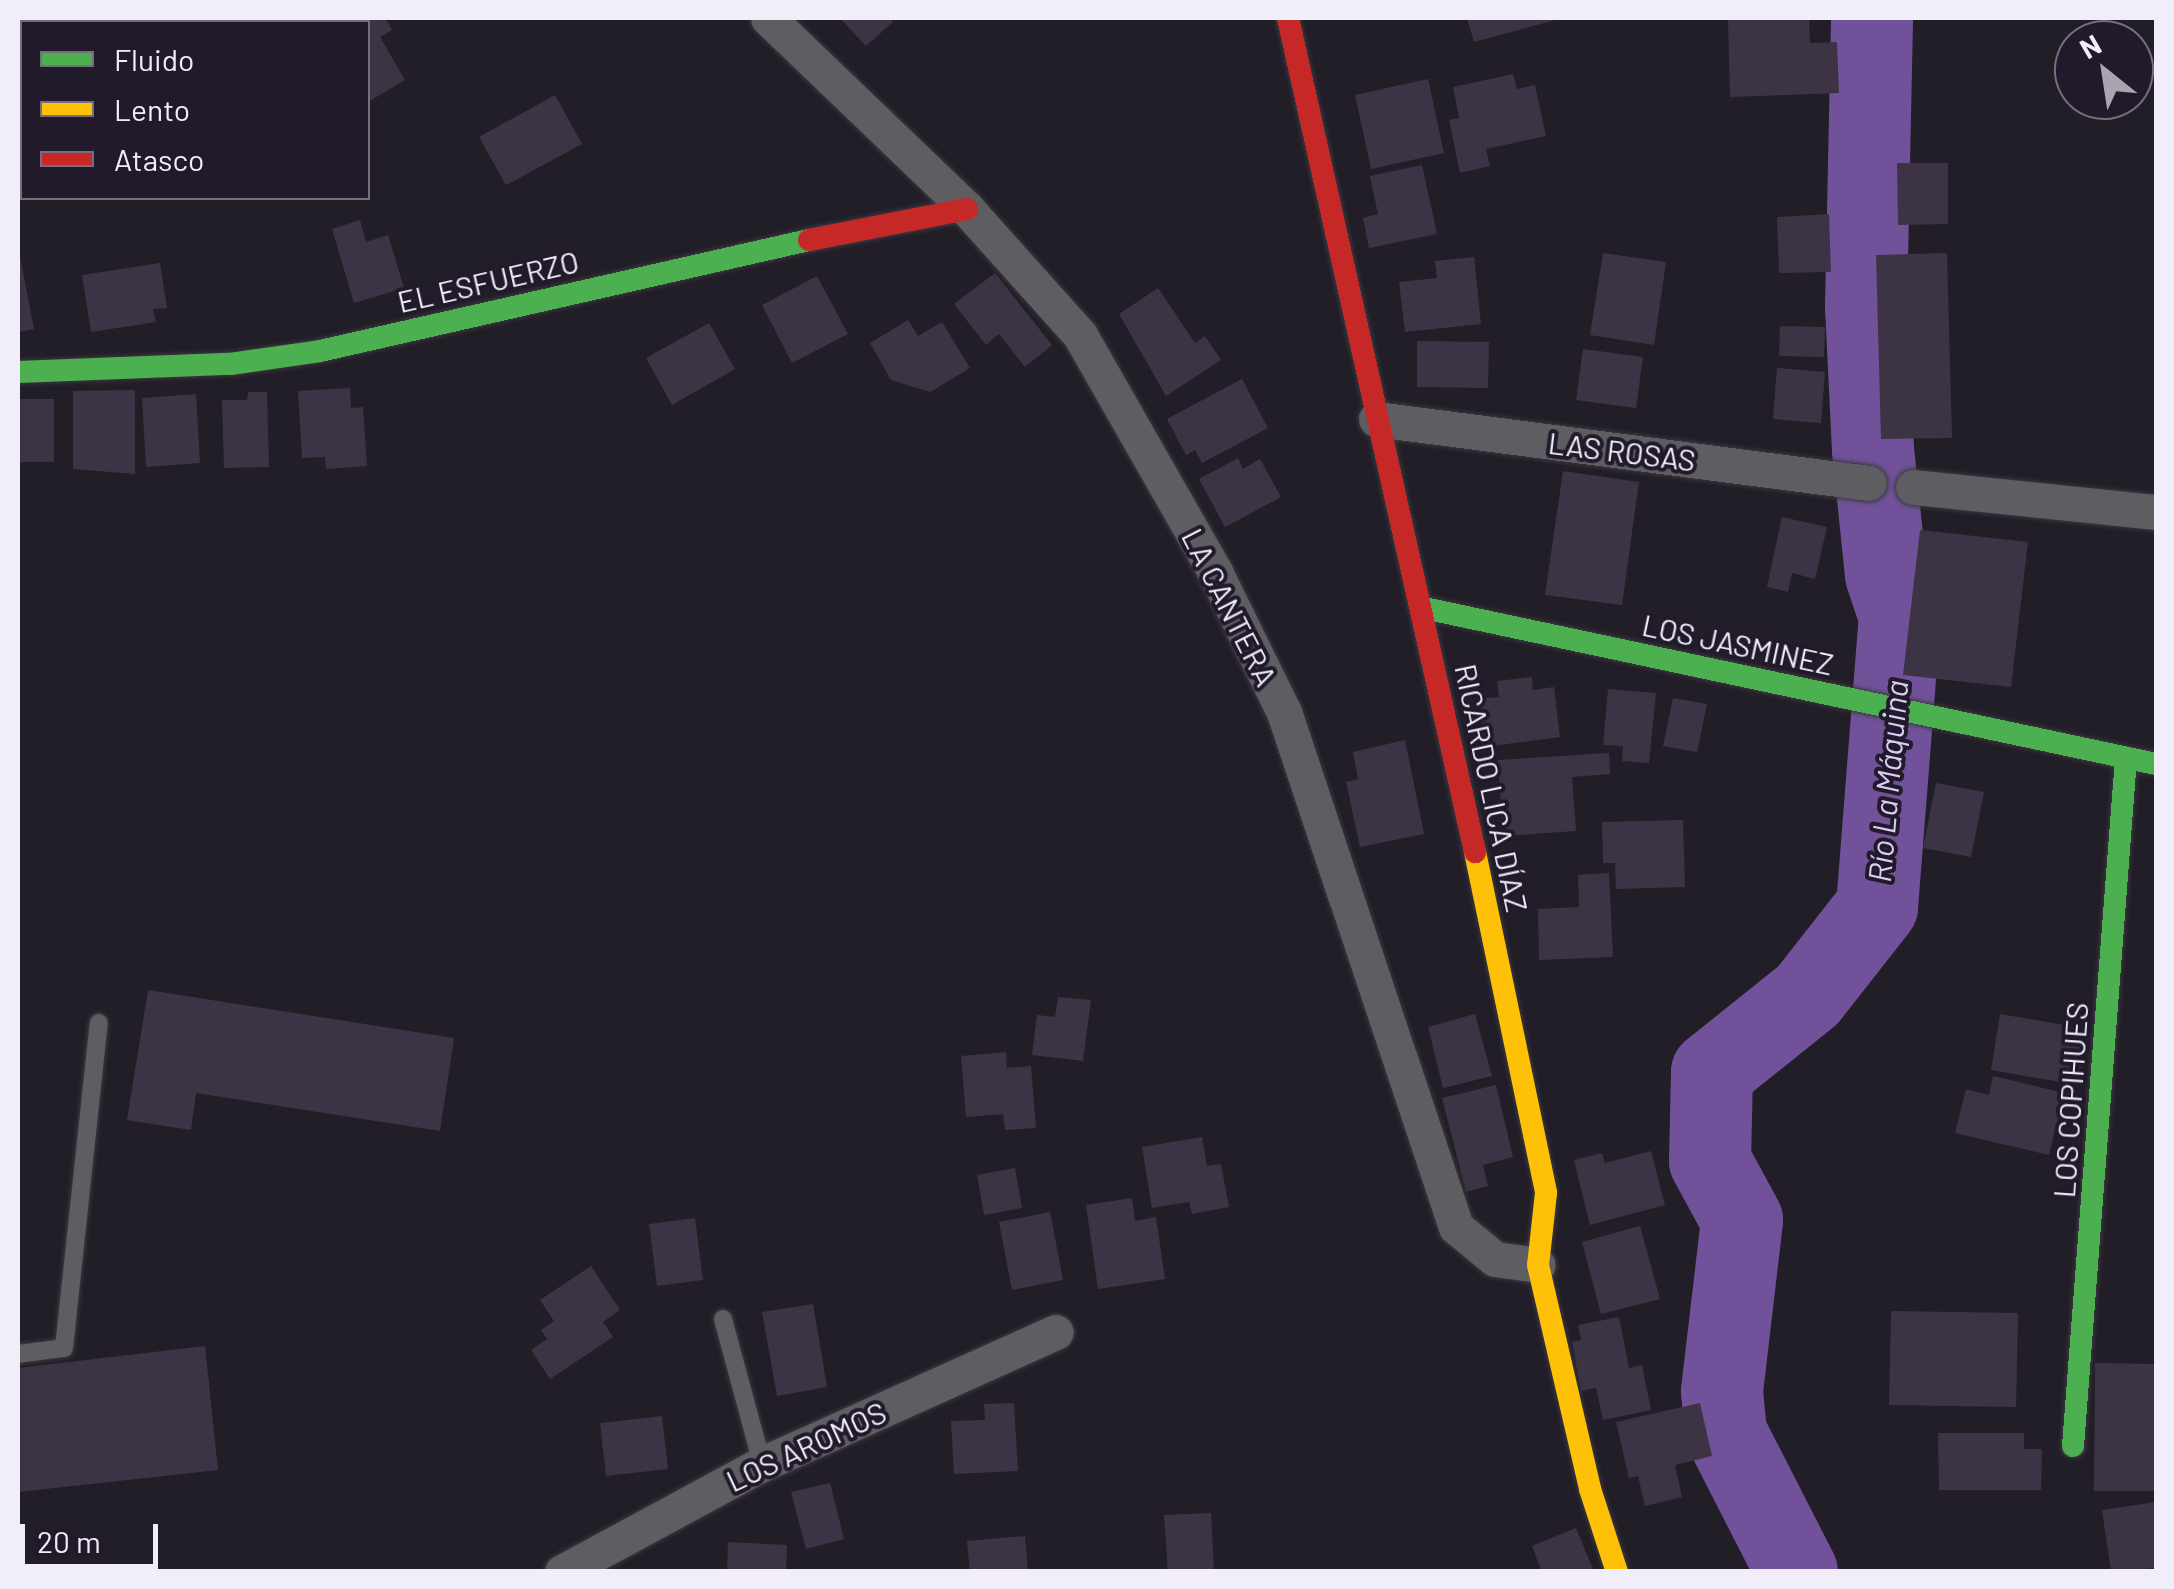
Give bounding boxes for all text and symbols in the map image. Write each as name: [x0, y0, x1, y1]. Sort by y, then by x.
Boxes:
legend: [20, 20, 370, 200]
north arrow: [2054, 20, 2154, 120]
text: N: [2073, 26, 2107, 65]
text: Fluido: [114, 41, 194, 77]
text: Lento: [114, 91, 190, 127]
text: Atasco: [114, 141, 204, 177]
street label: EL ESFUERZO: [394, 243, 582, 319]
street label: LAS ROSAS: [1546, 424, 1698, 478]
street label: LA CANTERA: [1175, 522, 1285, 692]
street label: LOS JASMINEZ: [1639, 606, 1837, 682]
street label: RICARDO LICA DÍAZ: [1448, 661, 1536, 915]
water label: Río La Máquina: [1859, 678, 1915, 884]
street label: LOS COPIHUES: [2045, 1001, 2095, 1199]
street label: LOS AROMOS: [720, 1393, 892, 1499]
scale bar: [25, 1504, 162, 1566]
text: 20 m: [37, 1523, 101, 1559]

